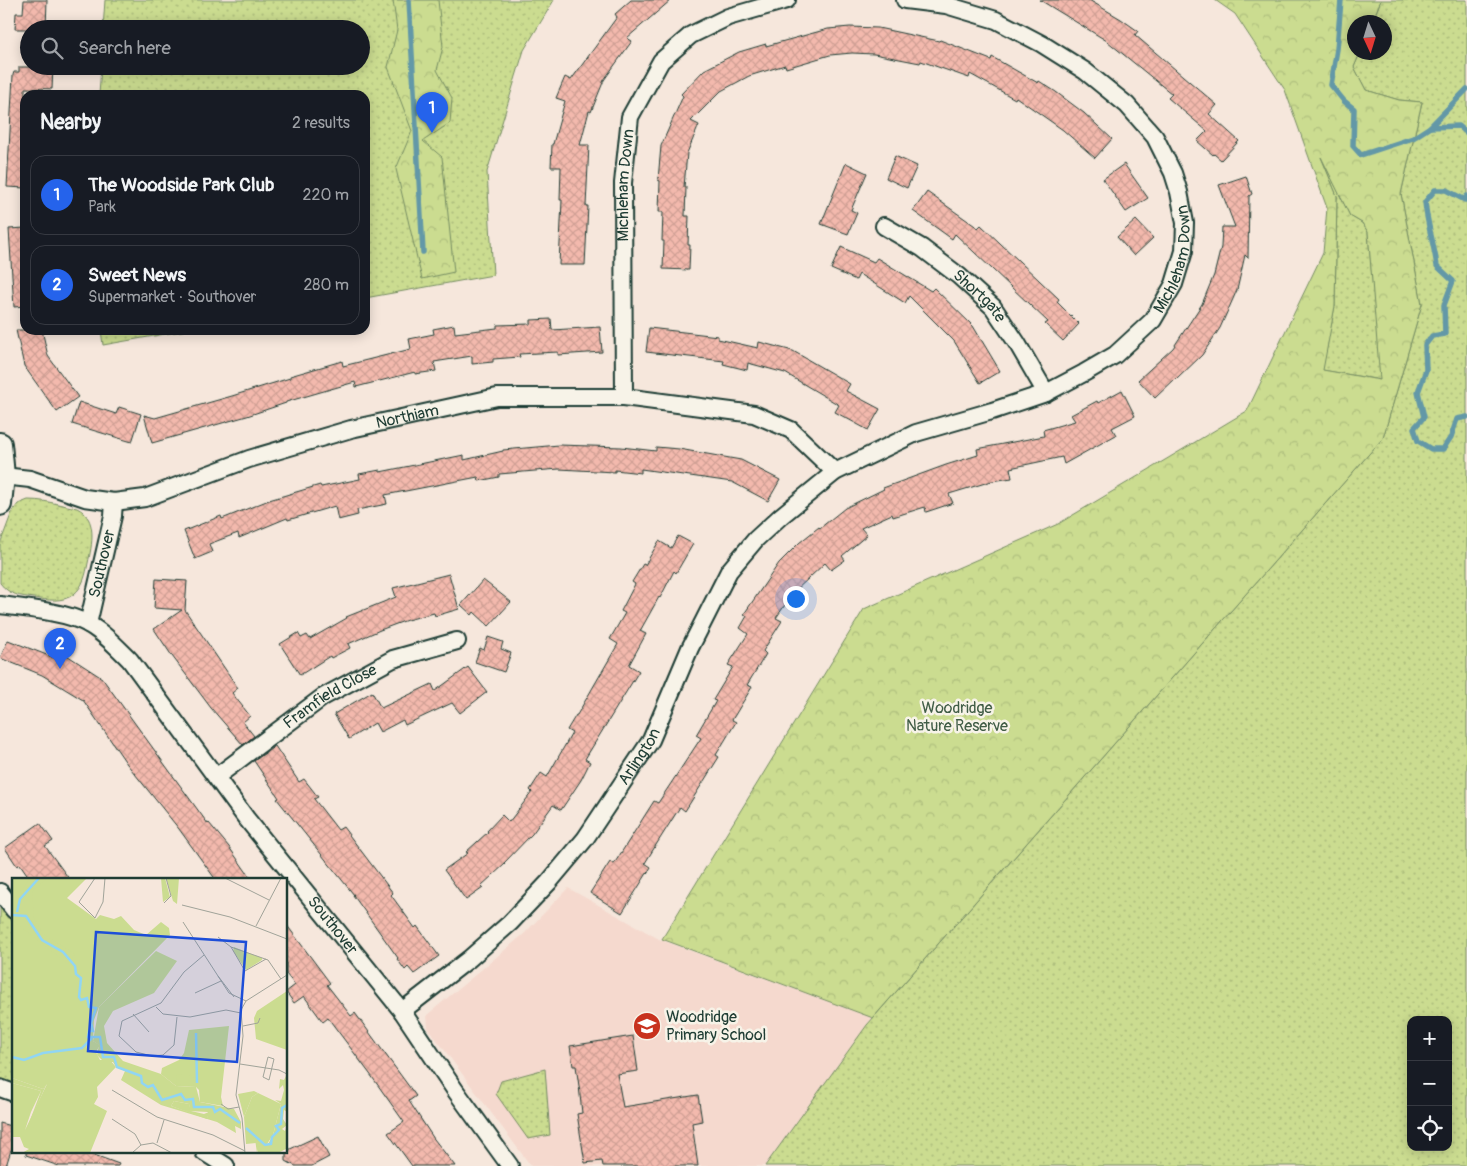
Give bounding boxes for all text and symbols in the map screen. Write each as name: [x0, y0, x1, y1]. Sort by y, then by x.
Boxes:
north arrow: [1347, 15, 1392, 60]
search box: [20, 20, 370, 75]
icon: search: [38, 34, 66, 62]
text: Search here: [78, 36, 171, 60]
pin: 1: [416, 92, 448, 133]
text: Nearby: [40, 109, 101, 136]
text: 2 results: [292, 113, 350, 133]
street label: Michleham Down: [613, 128, 639, 241]
text: The Woodside Park Club: [88, 173, 274, 197]
text: 1: [54, 185, 60, 205]
text: 220 m: [303, 185, 349, 205]
text: Park: [88, 197, 116, 217]
street label: Michleham Down: [1149, 203, 1195, 317]
text: Sweet News: [88, 263, 186, 287]
street label: Shortgate: [949, 265, 1010, 326]
text: 2: [53, 275, 61, 295]
text: 280 m: [303, 275, 349, 295]
text: Supermarket · Southover: [88, 287, 256, 307]
street label: Northiam: [374, 400, 441, 433]
street label: Southover: [84, 527, 120, 600]
your location: [783, 586, 809, 612]
pin: 2: [44, 628, 76, 669]
street label: Framfield Close: [279, 660, 380, 733]
park label: Woodridge Nature Reserve: [906, 698, 1008, 736]
street label: Arlington: [614, 725, 665, 789]
inset map: [12, 878, 288, 1154]
street label: Southover: [303, 892, 362, 959]
place label: Woodridge Primary School: [666, 1007, 766, 1045]
school or university icon: Woodridge Primary School: [632, 1011, 662, 1041]
map controls: [1407, 1016, 1452, 1151]
button: +: [1407, 1016, 1452, 1061]
button: −: [1407, 1061, 1452, 1106]
button: locate: [1407, 1106, 1452, 1151]

